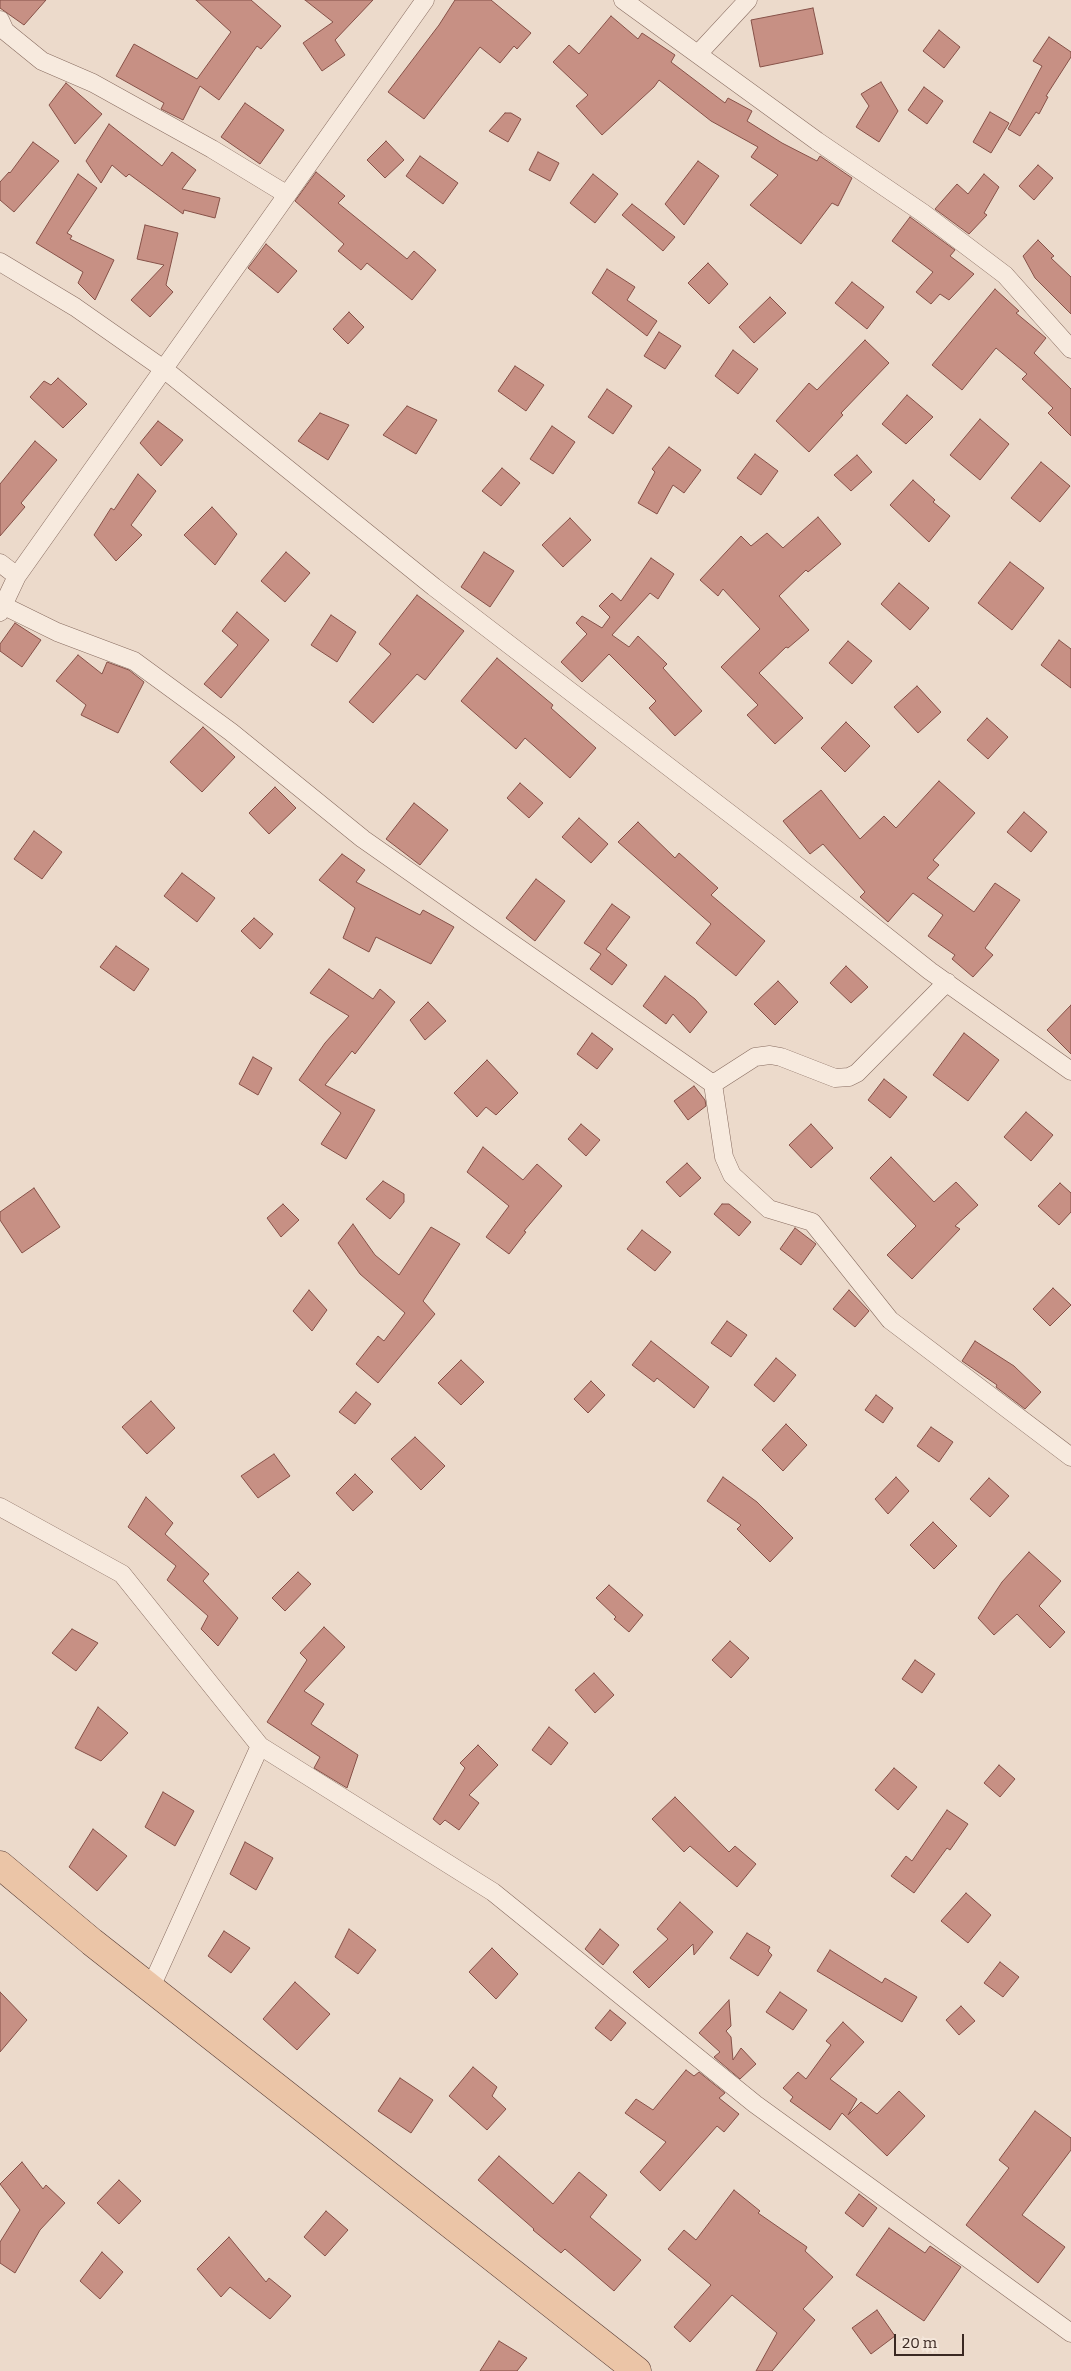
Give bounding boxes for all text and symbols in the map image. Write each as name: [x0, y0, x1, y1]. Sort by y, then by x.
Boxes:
scale bar: [896, 2324, 966, 2356]
text: 20 m: [902, 2334, 937, 2352]

